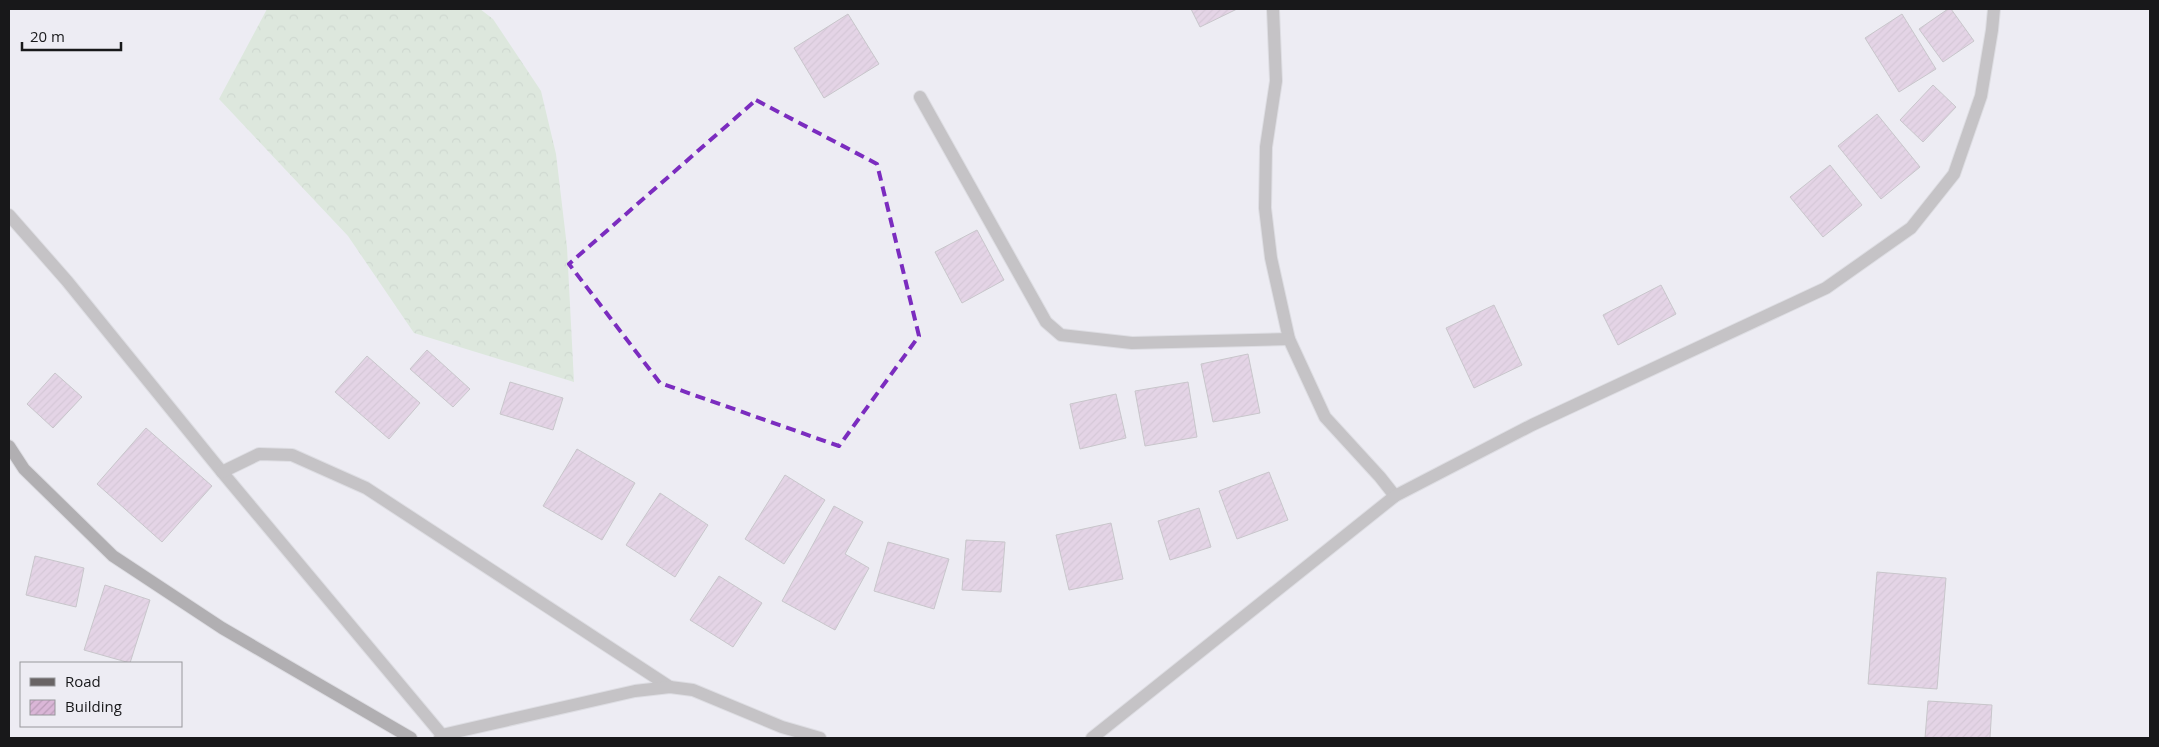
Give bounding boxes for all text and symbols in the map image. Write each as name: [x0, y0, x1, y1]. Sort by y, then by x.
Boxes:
scale bar: [22, 20, 121, 52]
text: 20 m: [30, 26, 65, 46]
legend: [20, 662, 182, 727]
text: Road: [65, 671, 101, 691]
text: Building: [65, 696, 122, 716]

